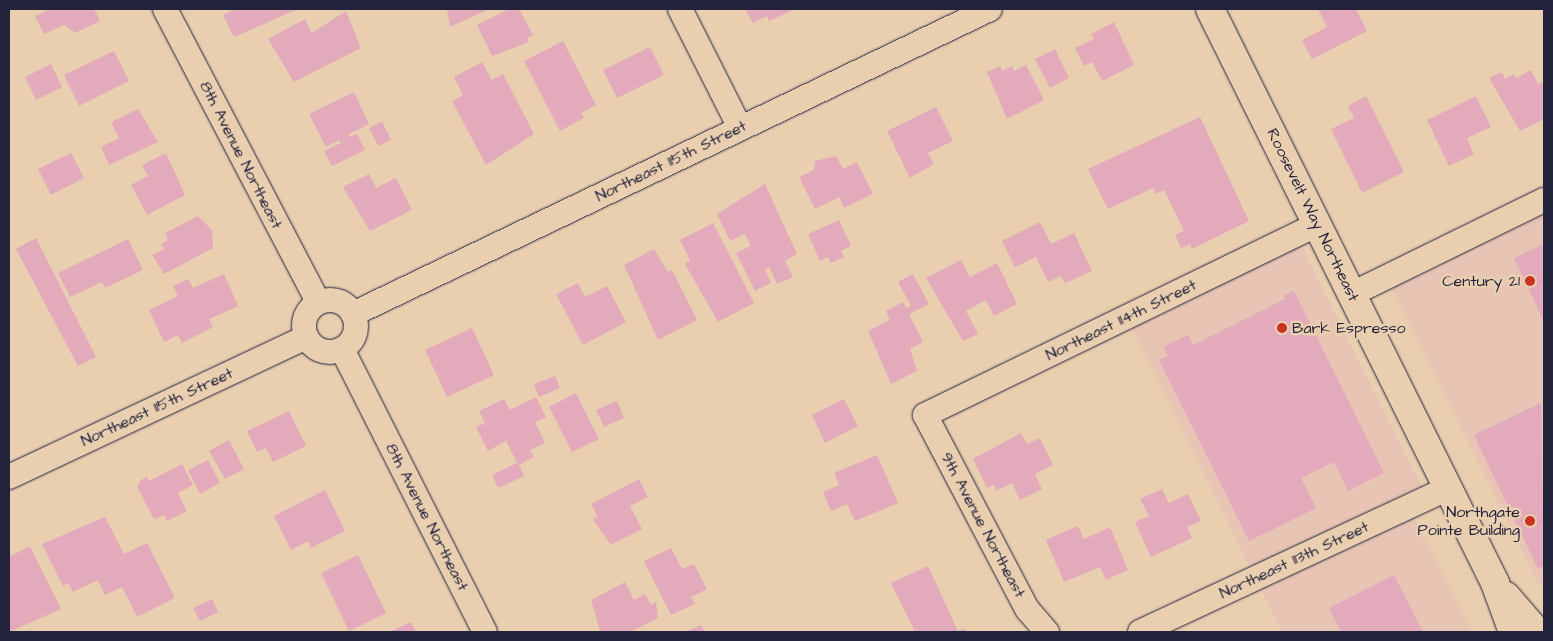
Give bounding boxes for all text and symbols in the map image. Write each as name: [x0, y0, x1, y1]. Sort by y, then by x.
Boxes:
street label: 8th Avenue Northeast: [195, 78, 287, 232]
street label: Northeast 115th Street: [592, 116, 750, 206]
street label: Roosevelt Way Northeast: [1263, 125, 1363, 305]
place label: Century 21: [1442, 271, 1520, 291]
street label: Northeast 114th Street: [1043, 275, 1199, 365]
marker: Century 21: [1524, 275, 1536, 287]
place label: Bark Espresso: [1292, 318, 1406, 338]
marker: Bark Espresso: [1276, 322, 1288, 334]
street label: Northeast 115th Street: [78, 363, 236, 451]
street label: 8th Avenue Northeast: [381, 440, 473, 594]
street label: 9th Avenue Northeast: [937, 449, 1029, 601]
place label: Northgate Pointe Building: [1418, 502, 1520, 540]
marker: Northgate Pointe Building: [1524, 515, 1536, 527]
street label: Northeast 113th Street: [1216, 517, 1372, 603]

